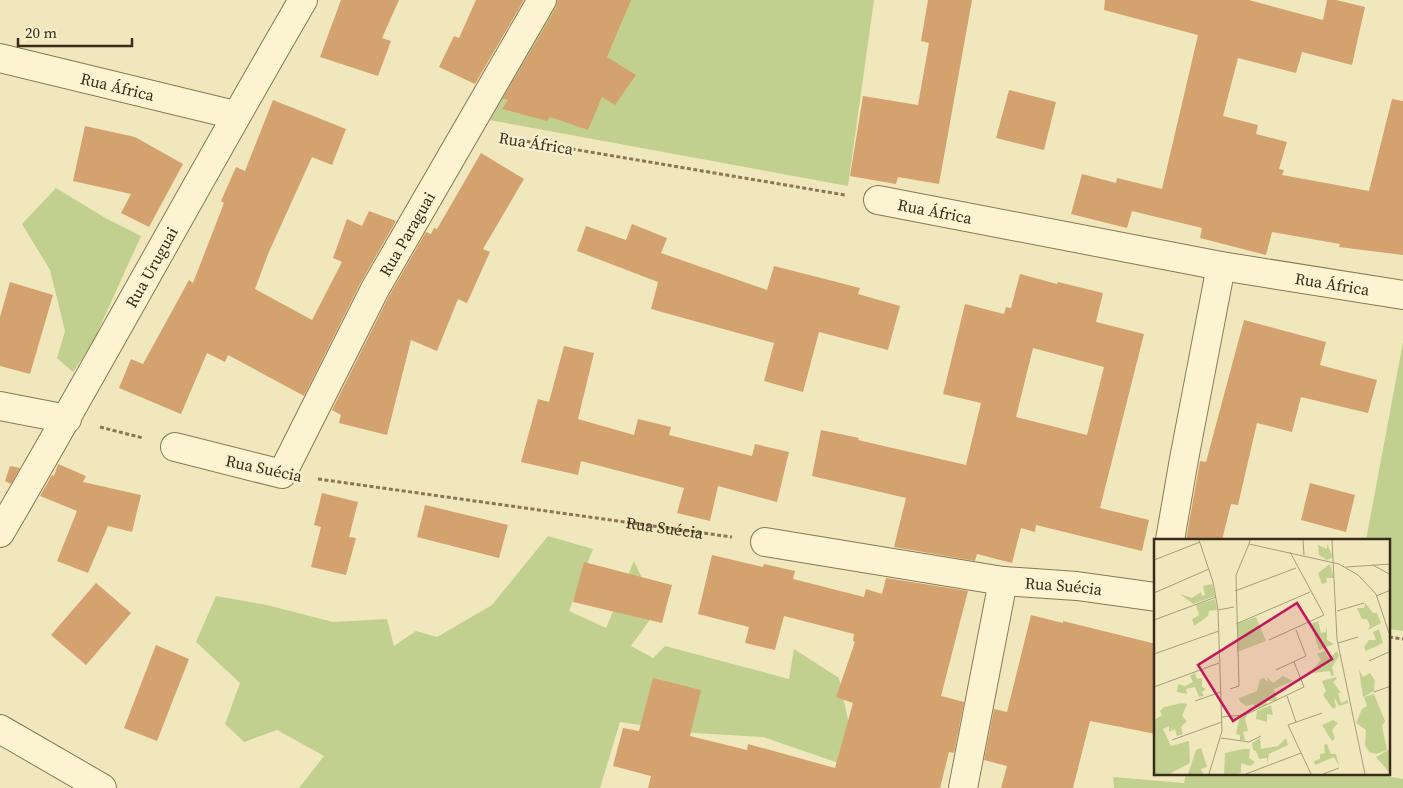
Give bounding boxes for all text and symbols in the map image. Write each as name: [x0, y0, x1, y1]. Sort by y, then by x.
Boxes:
scale bar: [18, 15, 131, 47]
text: 20 m: [25, 22, 57, 43]
street label: Rua África: [78, 67, 158, 106]
street label: Rua África: [497, 126, 576, 160]
street label: Rua Paraguai: [374, 188, 440, 280]
street label: Rua África: [896, 193, 975, 229]
street label: Rua Uruguai: [120, 223, 183, 311]
street label: Rua África: [1293, 267, 1372, 301]
street label: Rua Suécia: [224, 449, 305, 487]
street label: Rua Suécia: [625, 511, 705, 544]
inset map: [1154, 539, 1390, 776]
street label: Rua Suécia: [1024, 572, 1105, 601]

